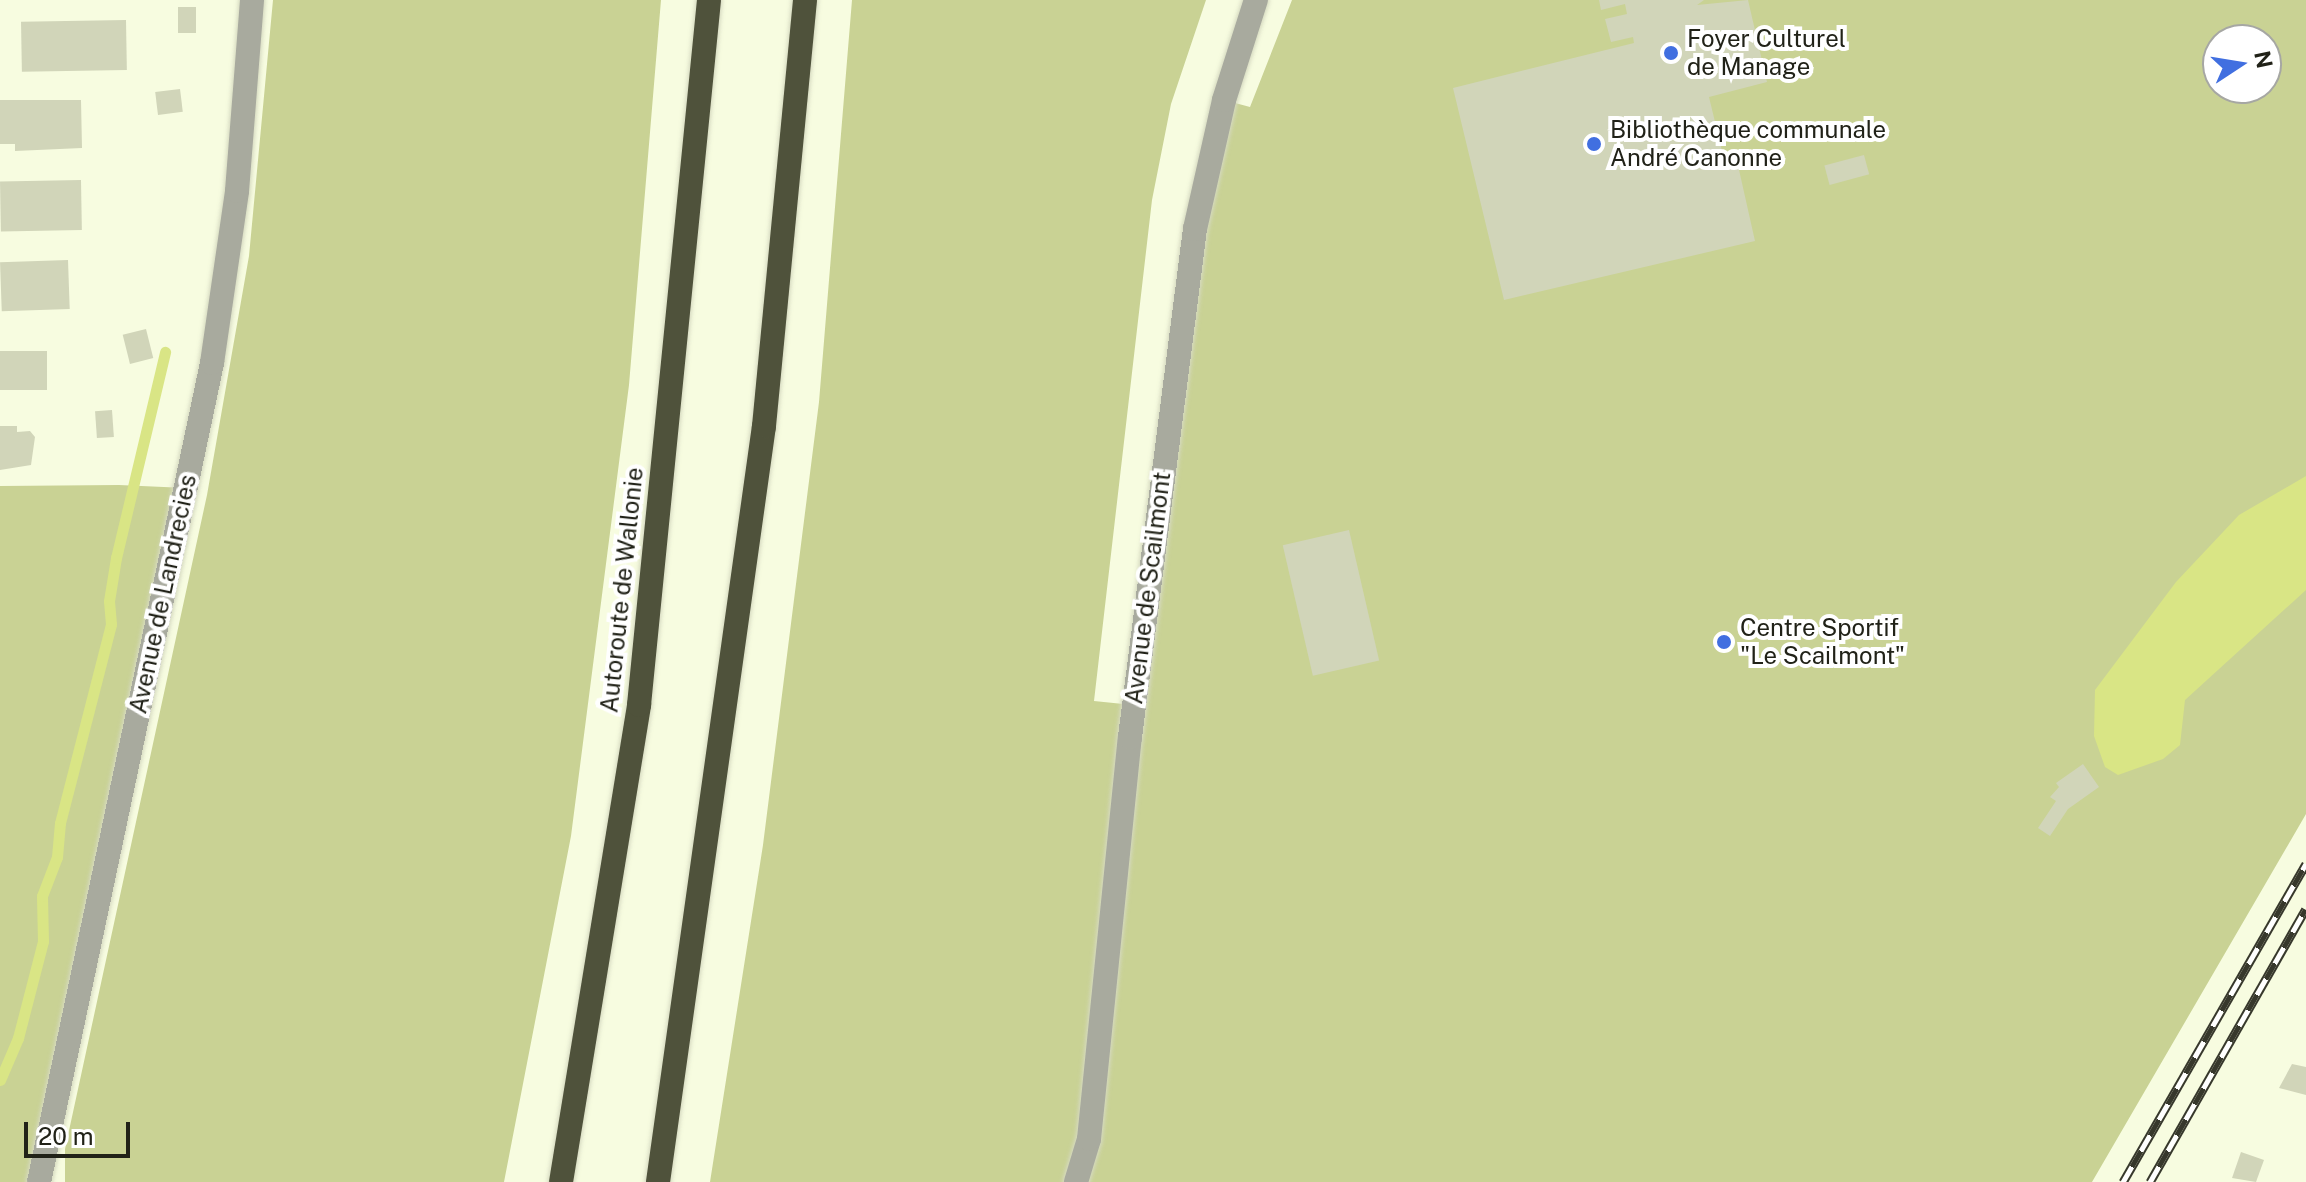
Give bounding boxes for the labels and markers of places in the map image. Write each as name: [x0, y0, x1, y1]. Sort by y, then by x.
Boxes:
place label: Foyer Culturel de Manage: [1687, 25, 1846, 81]
marker: Foyer Culturel de Manage: [1662, 44, 1680, 62]
place label: Bibliothèque communale André Canonne: [1610, 116, 1887, 172]
marker: Bibliothèque communale André Canonne: [1585, 135, 1603, 153]
place label: Centre Sportif "Le Scailmont": [1740, 614, 1905, 670]
marker: Centre Sportif "Le Scailmont": [1715, 633, 1733, 651]

